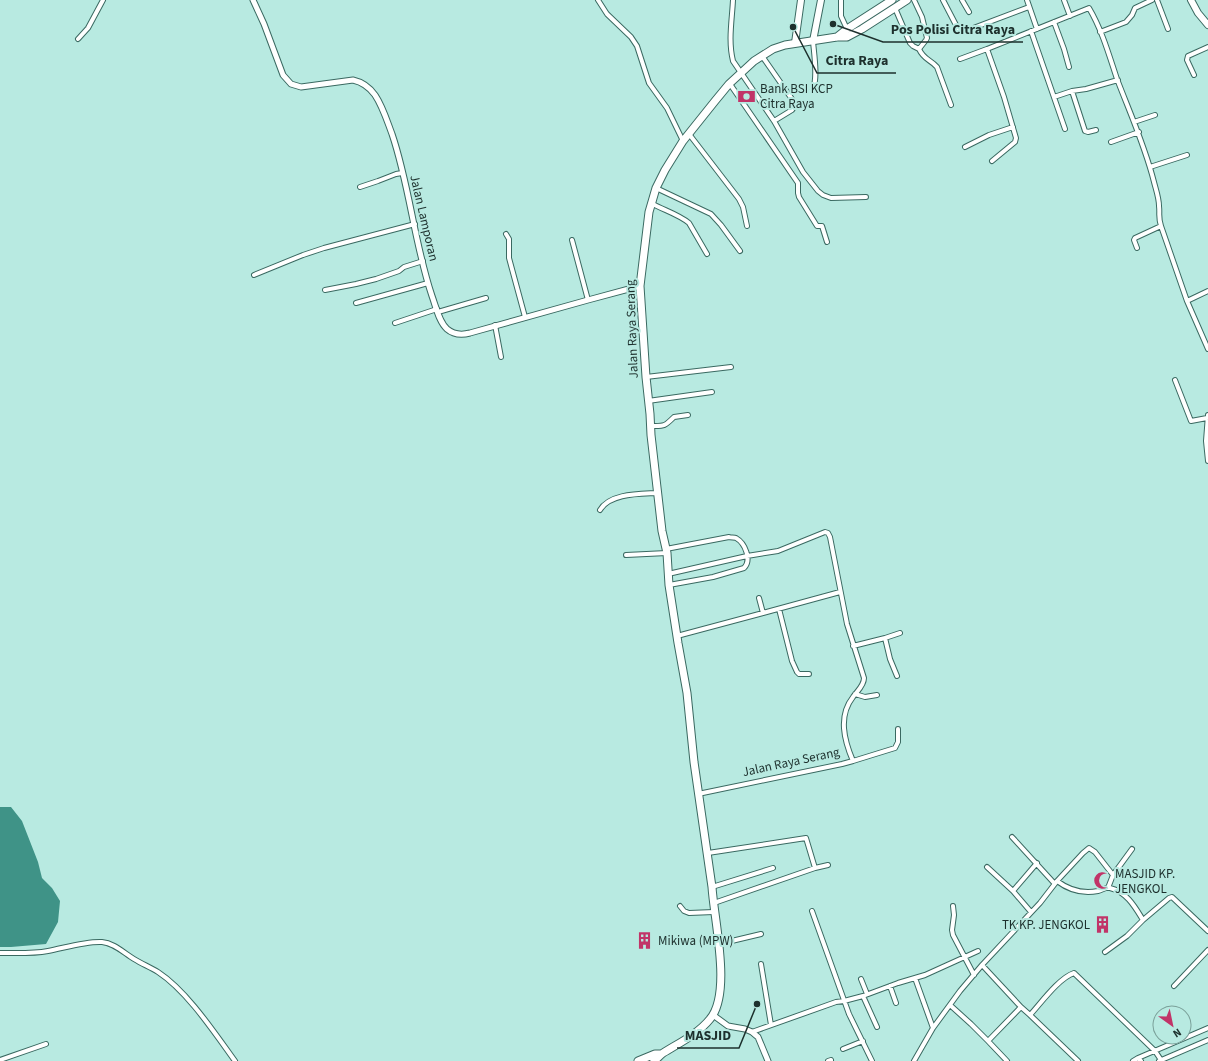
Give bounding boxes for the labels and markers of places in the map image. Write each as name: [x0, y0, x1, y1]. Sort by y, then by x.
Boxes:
callout: Pos Polisi Citra Raya: [883, 16, 1023, 42]
callout: Citra Raya: [817, 47, 896, 73]
place label: Bank BSI KCP Citra Raya: [760, 80, 833, 113]
bank icon: Bank BSI KCP Citra Raya: [737, 86, 757, 106]
place label: MASJID KP. JENGKOL: [1115, 865, 1175, 898]
mosque icon: MASJID KP. JENGKOL: [1092, 871, 1112, 891]
building icon: TK KP. JENGKOL: [1093, 915, 1113, 935]
place label: TK KP. JENGKOL: [1002, 916, 1090, 934]
building icon: Mikiwa (MPW): [635, 931, 655, 951]
place label: Mikiwa (MPW): [658, 932, 734, 950]
callout: MASJID: [677, 1022, 739, 1048]

